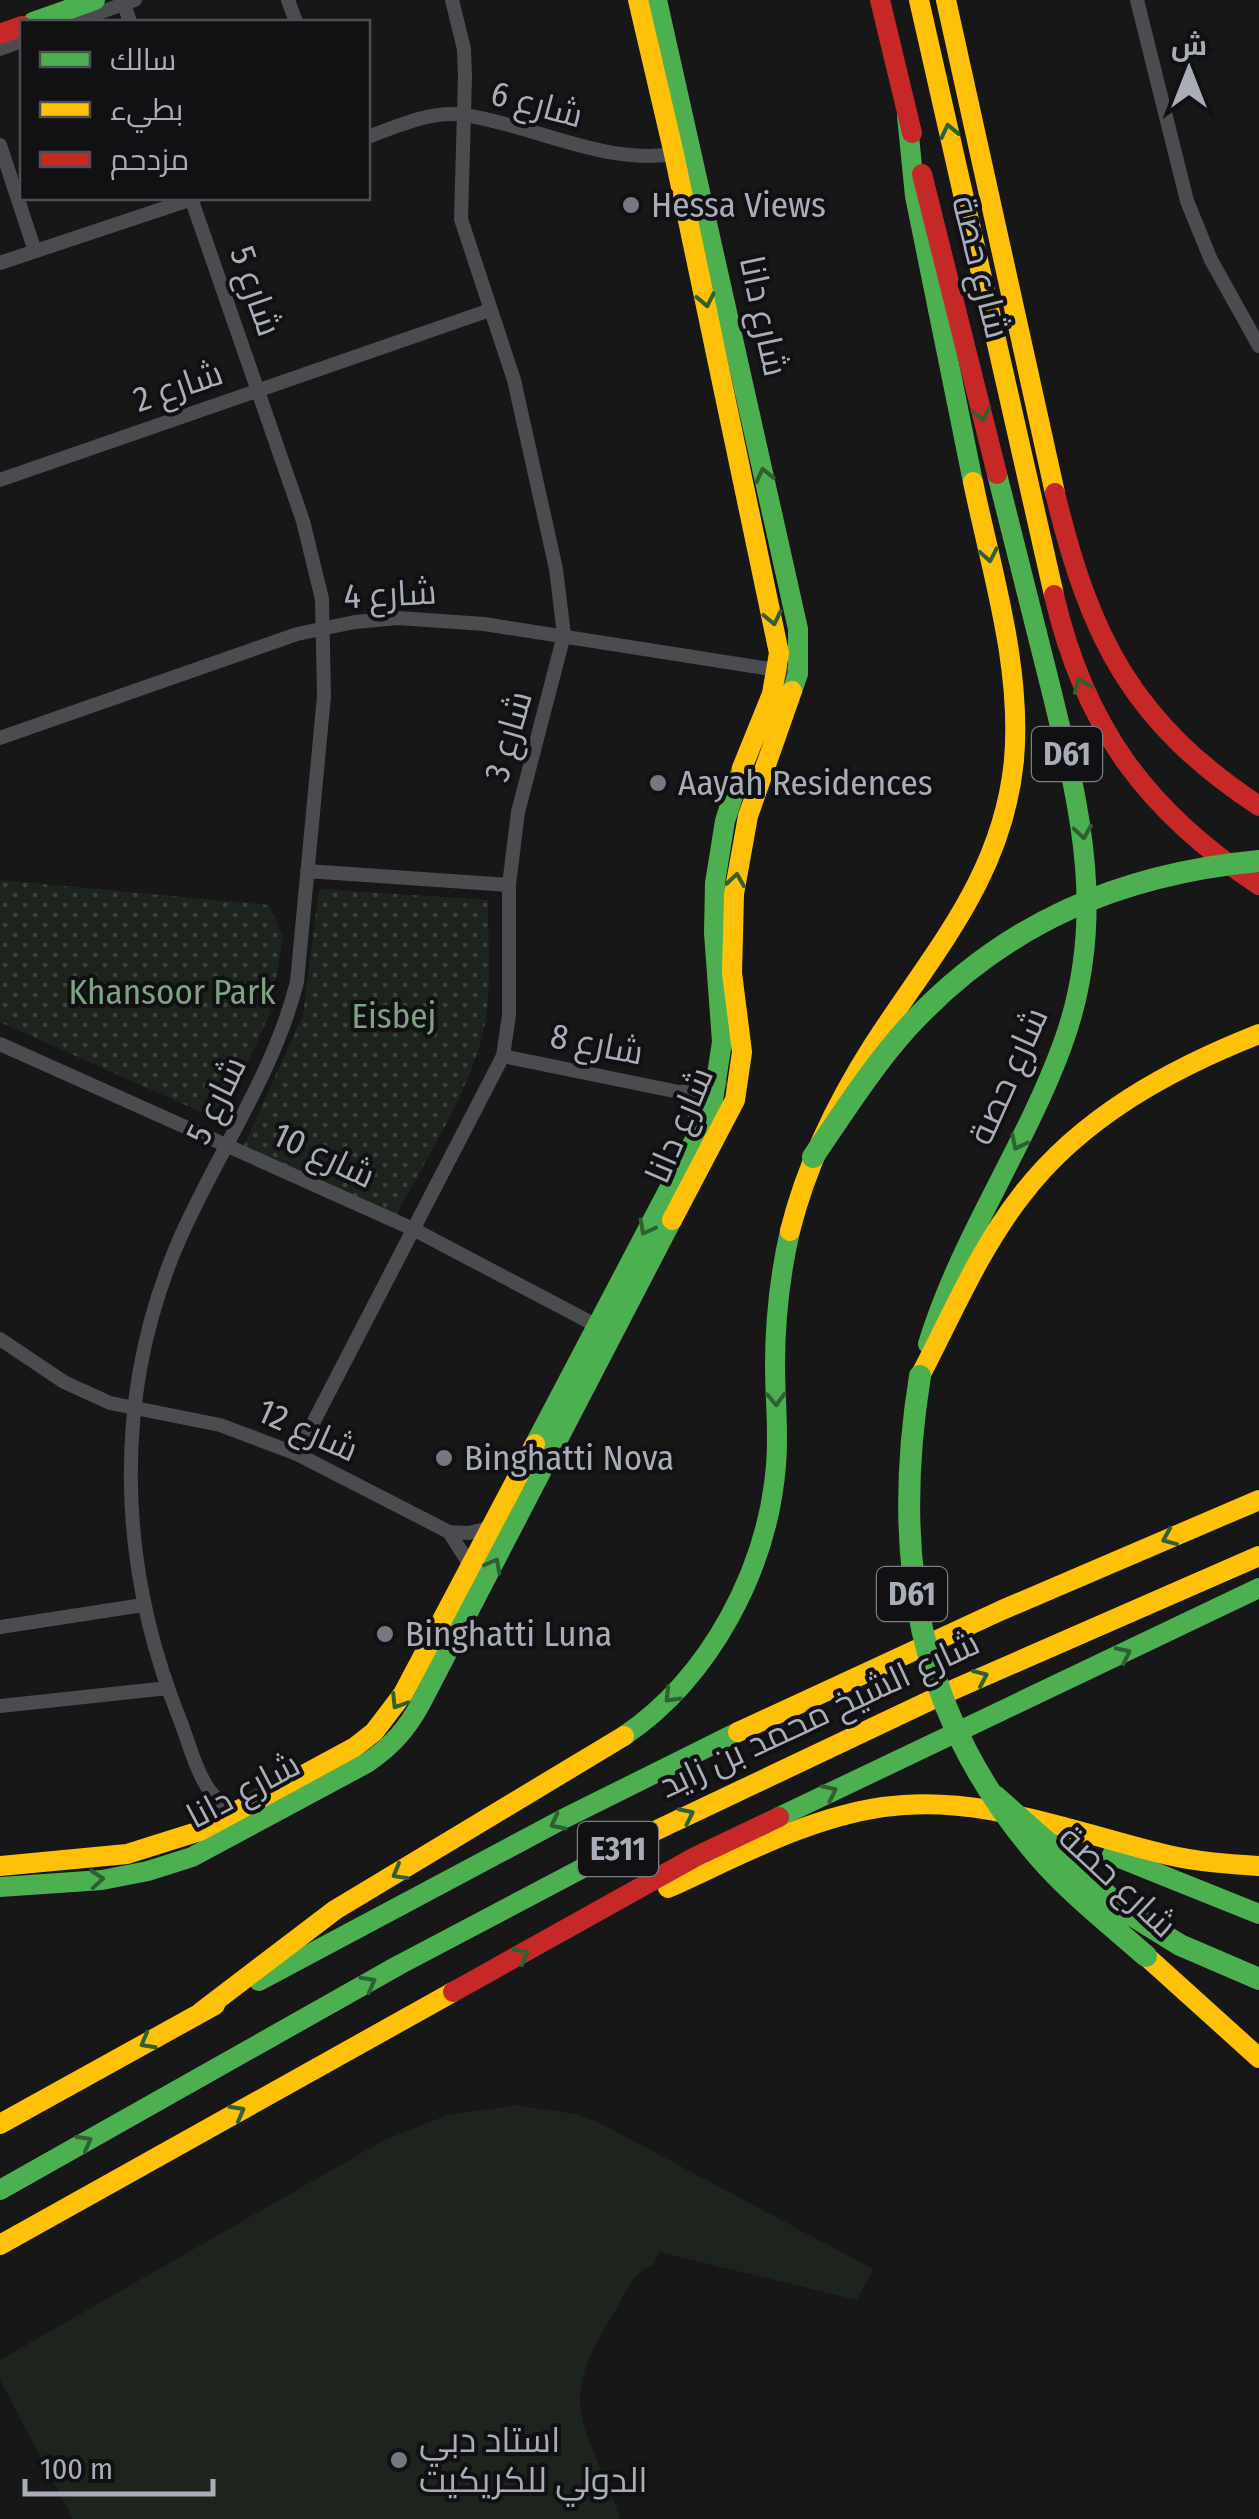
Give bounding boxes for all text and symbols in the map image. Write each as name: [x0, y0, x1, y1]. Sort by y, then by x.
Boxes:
legend: [20, 20, 370, 200]
north arrow: [1139, 20, 1239, 120]
text: ش: [1171, 29, 1207, 62]
text: سالك: [110, 42, 176, 78]
street label: شارع 6: [486, 72, 588, 138]
text: بطيء: [110, 92, 183, 133]
one-way arrow: [939, 123, 960, 140]
text: مزدحم: [110, 142, 189, 180]
place label: Hessa Views: [651, 184, 826, 226]
street label: شارع حصة: [941, 191, 1019, 343]
marker: Hessa Views: [620, 194, 642, 216]
street label: شارع 5: [219, 241, 291, 342]
street label: شارع دانا: [729, 252, 797, 380]
one-way arrow: [694, 291, 715, 308]
street label: شارع 2: [128, 351, 229, 423]
one-way arrow: [970, 405, 991, 422]
one-way arrow: [755, 467, 776, 484]
one-way arrow: [978, 546, 999, 563]
street label: شارع 4: [342, 571, 438, 619]
one-way arrow: [762, 609, 783, 626]
one-way arrow: [1073, 678, 1093, 696]
street label: شارع 3: [475, 686, 543, 786]
road number: D61: [1032, 727, 1102, 781]
place label: Aayah Residences: [678, 762, 933, 804]
marker: Aayah Residences: [647, 772, 669, 794]
one-way arrow: [1072, 824, 1093, 840]
one-way arrow: [725, 872, 746, 888]
park label: Khansoor Park: [69, 971, 276, 1013]
park label: Eisbej: [352, 995, 436, 1037]
street label: شارع حصة: [959, 1001, 1059, 1152]
street label: شارع 8: [547, 1014, 647, 1076]
street label: شارع 5: [177, 1049, 257, 1151]
street label: شارع دانا: [636, 1061, 724, 1190]
street label: شارع 10: [265, 1113, 382, 1199]
one-way arrow: [1011, 1133, 1030, 1151]
one-way arrow: [639, 1218, 659, 1236]
street label: شارع 12: [251, 1389, 365, 1472]
one-way arrow: [766, 1392, 787, 1408]
place label: Binghatti Nova: [464, 1437, 674, 1479]
marker: Binghatti Nova: [433, 1447, 455, 1469]
one-way arrow: [1161, 1526, 1179, 1546]
one-way arrow: [481, 1557, 501, 1575]
road number: D61: [877, 1567, 947, 1621]
place label: Binghatti Luna: [405, 1613, 612, 1655]
street label: شارع الشيخ محمد بن زايد: [652, 1621, 987, 1808]
marker: Binghatti Luna: [374, 1623, 396, 1645]
one-way arrow: [1114, 1646, 1132, 1666]
one-way arrow: [971, 1670, 989, 1690]
one-way arrow: [665, 1684, 683, 1702]
one-way arrow: [391, 1691, 410, 1709]
street label: شارع دانا: [179, 1743, 308, 1839]
one-way arrow: [820, 1784, 838, 1804]
one-way arrow: [676, 1807, 694, 1827]
one-way arrow: [550, 1811, 568, 1830]
street label: شارع حصة: [1049, 1816, 1186, 1947]
road number: E311: [578, 1822, 658, 1876]
one-way arrow: [392, 1861, 410, 1880]
one-way arrow: [89, 1869, 105, 1890]
one-way arrow: [512, 1948, 530, 1967]
one-way arrow: [358, 1976, 376, 1996]
one-way arrow: [139, 2030, 158, 2049]
one-way arrow: [227, 2105, 245, 2125]
one-way arrow: [74, 2135, 92, 2155]
place label: استاد دبي الدولي للكريكيت: [419, 2419, 648, 2507]
scale bar: [25, 2434, 212, 2496]
marker: استاد دبي الدولي للكريكيت: [388, 2449, 410, 2471]
text: 100 m: [40, 2451, 113, 2487]

